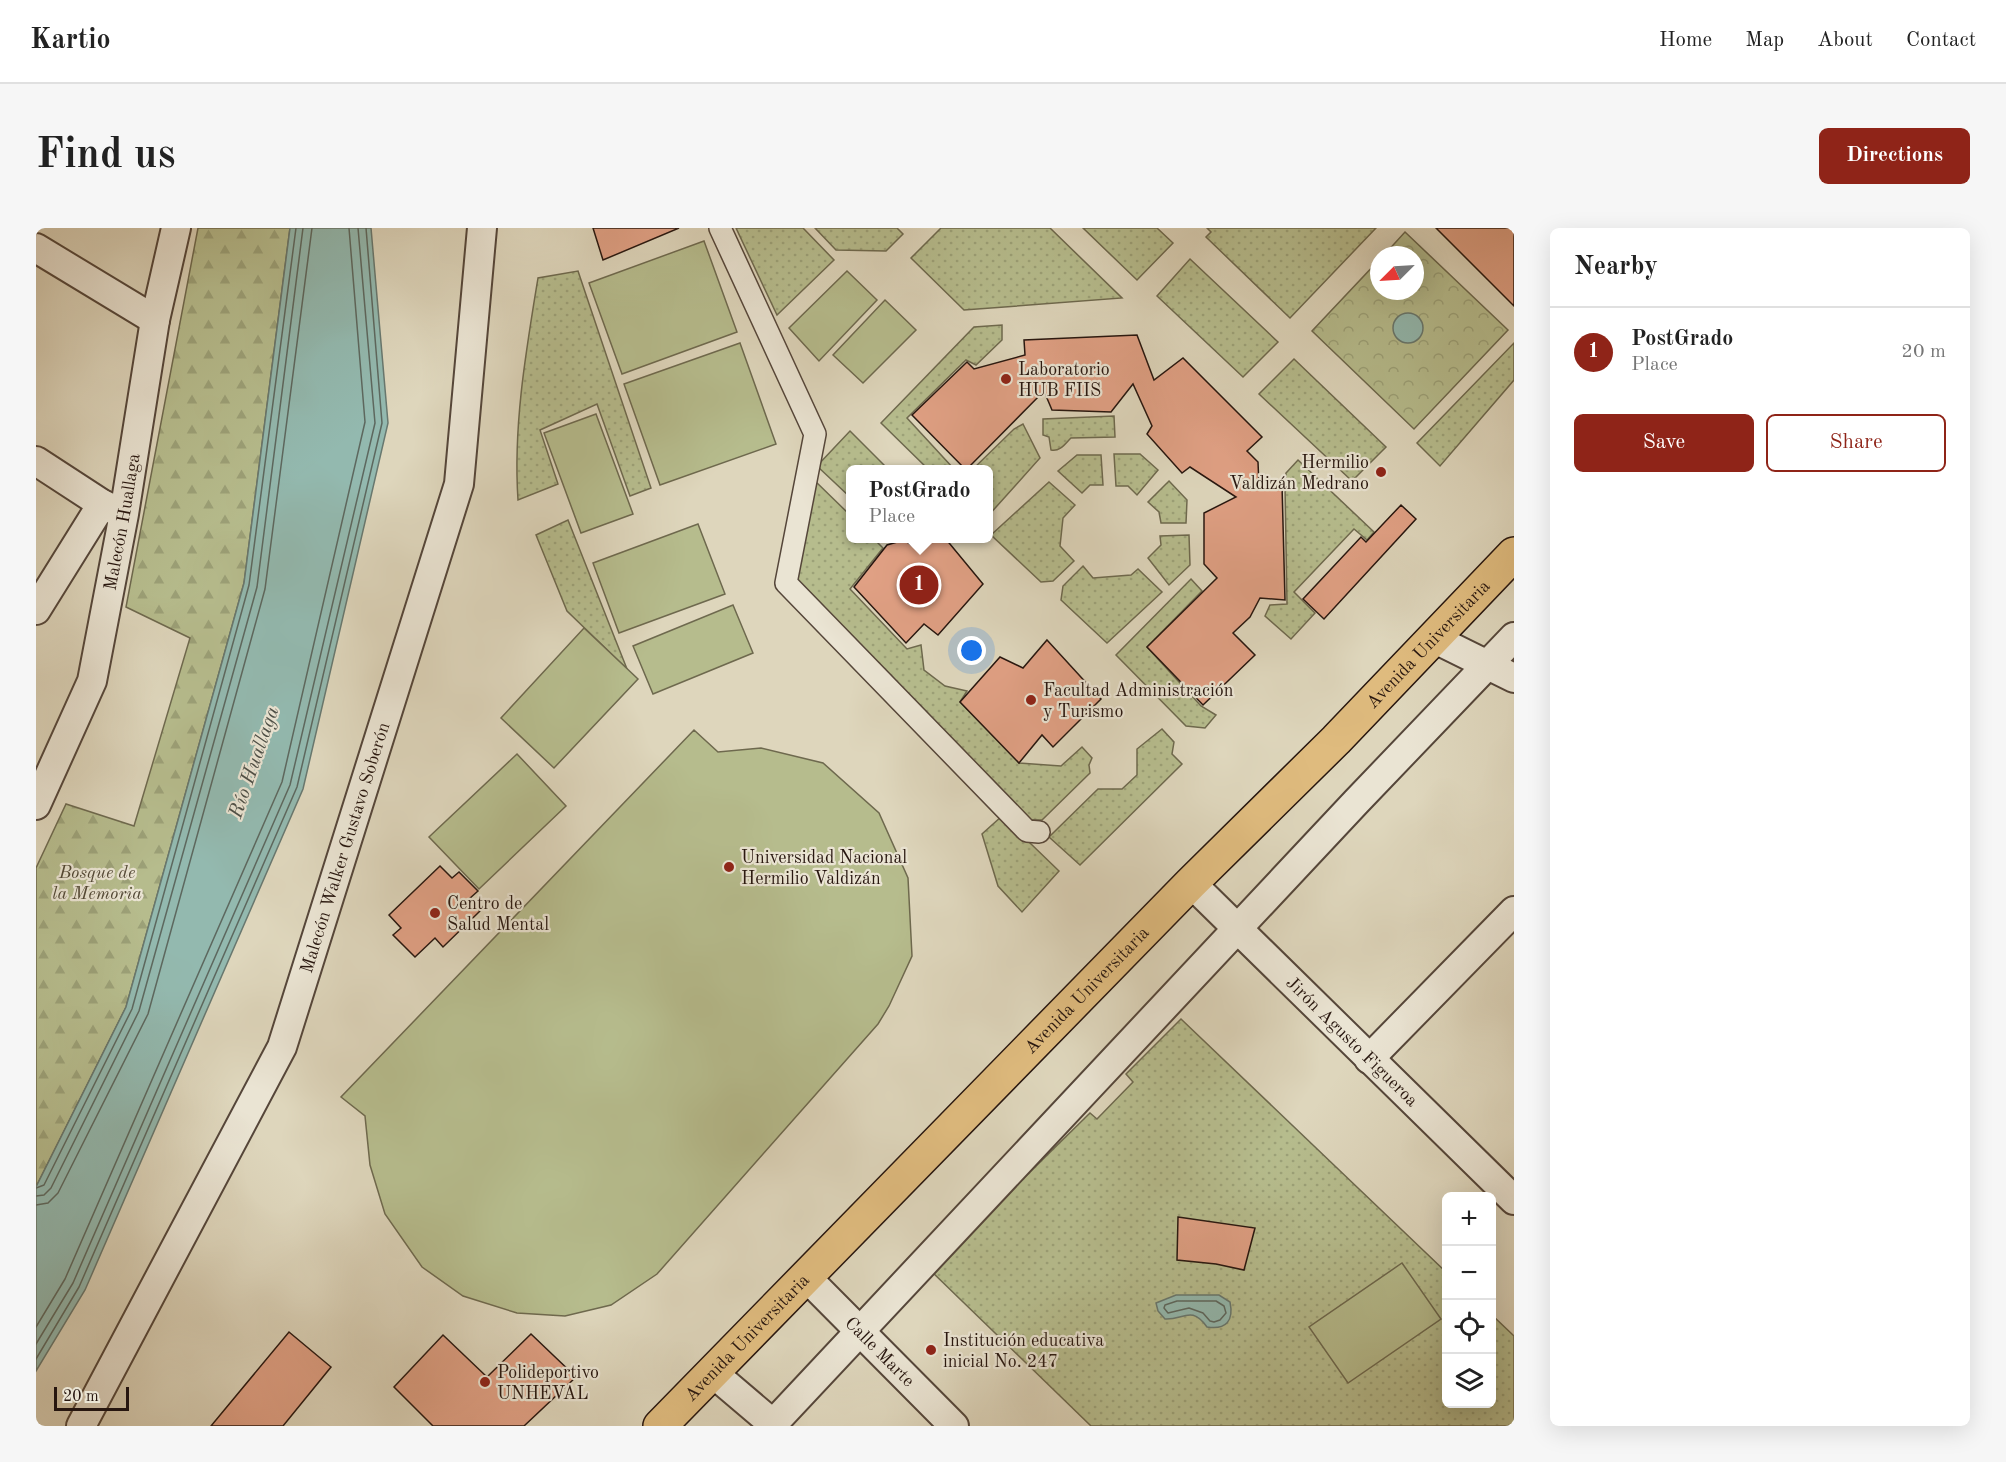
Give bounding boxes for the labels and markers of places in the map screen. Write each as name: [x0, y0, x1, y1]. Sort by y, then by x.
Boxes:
place label: Laboratorio HUB FIIS: [1018, 361, 1110, 400]
marker: Laboratorio HUB FIIS: [999, 372, 1013, 386]
place label: Hermilio Valdizán Medrano: [1229, 454, 1369, 493]
marker: Hermilio Valdizán Medrano: [1374, 465, 1388, 479]
pin: 1: [900, 562, 938, 608]
place label: Facultad Administración y Turismo: [1043, 682, 1234, 721]
marker: Facultad Administración y Turismo: [1024, 693, 1038, 707]
place label: Universidad Nacional Hermilio Valdizán: [741, 849, 907, 888]
marker: Universidad Nacional Hermilio Valdizán: [722, 860, 736, 874]
place label: Centro de Salud Mental: [447, 895, 549, 934]
marker: Centro de Salud Mental: [428, 906, 442, 920]
place label: Institución educativa inicial No. 247: [943, 1332, 1104, 1371]
marker: Institución educativa inicial No. 247: [924, 1343, 938, 1357]
place label: Polideportivo UNHEVAL: [497, 1364, 599, 1403]
marker: Polideportivo UNHEVAL: [478, 1375, 492, 1389]

